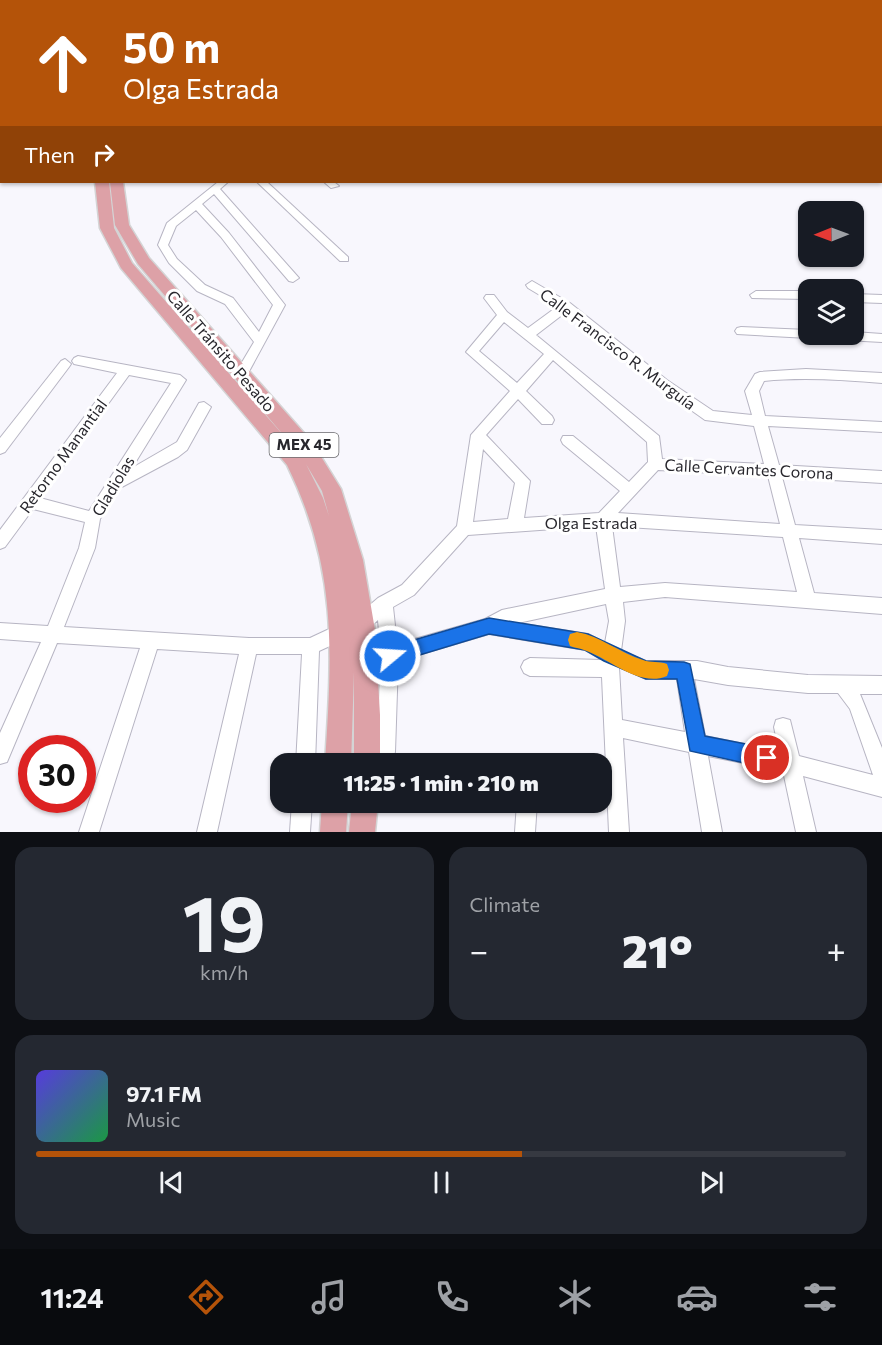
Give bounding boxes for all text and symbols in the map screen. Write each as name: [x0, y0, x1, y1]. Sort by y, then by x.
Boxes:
text: 50 m: [123, 20, 220, 72]
icon: ahead: [24, 24, 102, 102]
text: Olga Estrada: [123, 72, 279, 105]
icon: right: [87, 138, 120, 171]
text: Then: [24, 141, 75, 168]
north arrow: [798, 201, 864, 267]
map controls: [798, 201, 864, 345]
button: layers: [798, 279, 864, 345]
street label: Calle Francisco R. Murguía: [537, 284, 700, 413]
street label: Calle Tránsito Pesado: [163, 286, 279, 415]
street label: Retorno Manantial: [15, 395, 110, 516]
road number: MEX 45: [270, 433, 338, 457]
street label: Gladiolas: [87, 452, 138, 519]
street label: Calle Cervantes Corona: [664, 455, 834, 482]
street label: Olga Estrada: [545, 513, 637, 532]
position arrow: [358, 624, 422, 688]
pin: [741, 732, 792, 783]
speed limit sign: 30: [18, 735, 96, 813]
icon: arrive: [750, 741, 783, 774]
text: 11:25 · 1 min · 210 m: [343, 769, 539, 796]
text: 19: [183, 873, 266, 968]
text: Climate: [470, 892, 540, 916]
text: 21°: [622, 922, 693, 977]
text: −: [470, 929, 488, 970]
text: +: [827, 929, 846, 970]
text: km/h: [200, 960, 249, 984]
text: 97.1 FM: [126, 1080, 202, 1107]
text: Music: [126, 1107, 180, 1131]
icon: previous: [155, 1166, 188, 1199]
icon: pause: [425, 1166, 458, 1199]
icon: next: [695, 1166, 728, 1199]
icon: directions: [185, 1276, 227, 1318]
icon: music: [308, 1276, 350, 1318]
icon: phone: [431, 1276, 473, 1318]
icon: climate: [554, 1276, 596, 1318]
icon: car: [676, 1276, 718, 1318]
icon: filters: [799, 1276, 841, 1318]
text: 11:24: [40, 1281, 104, 1314]

